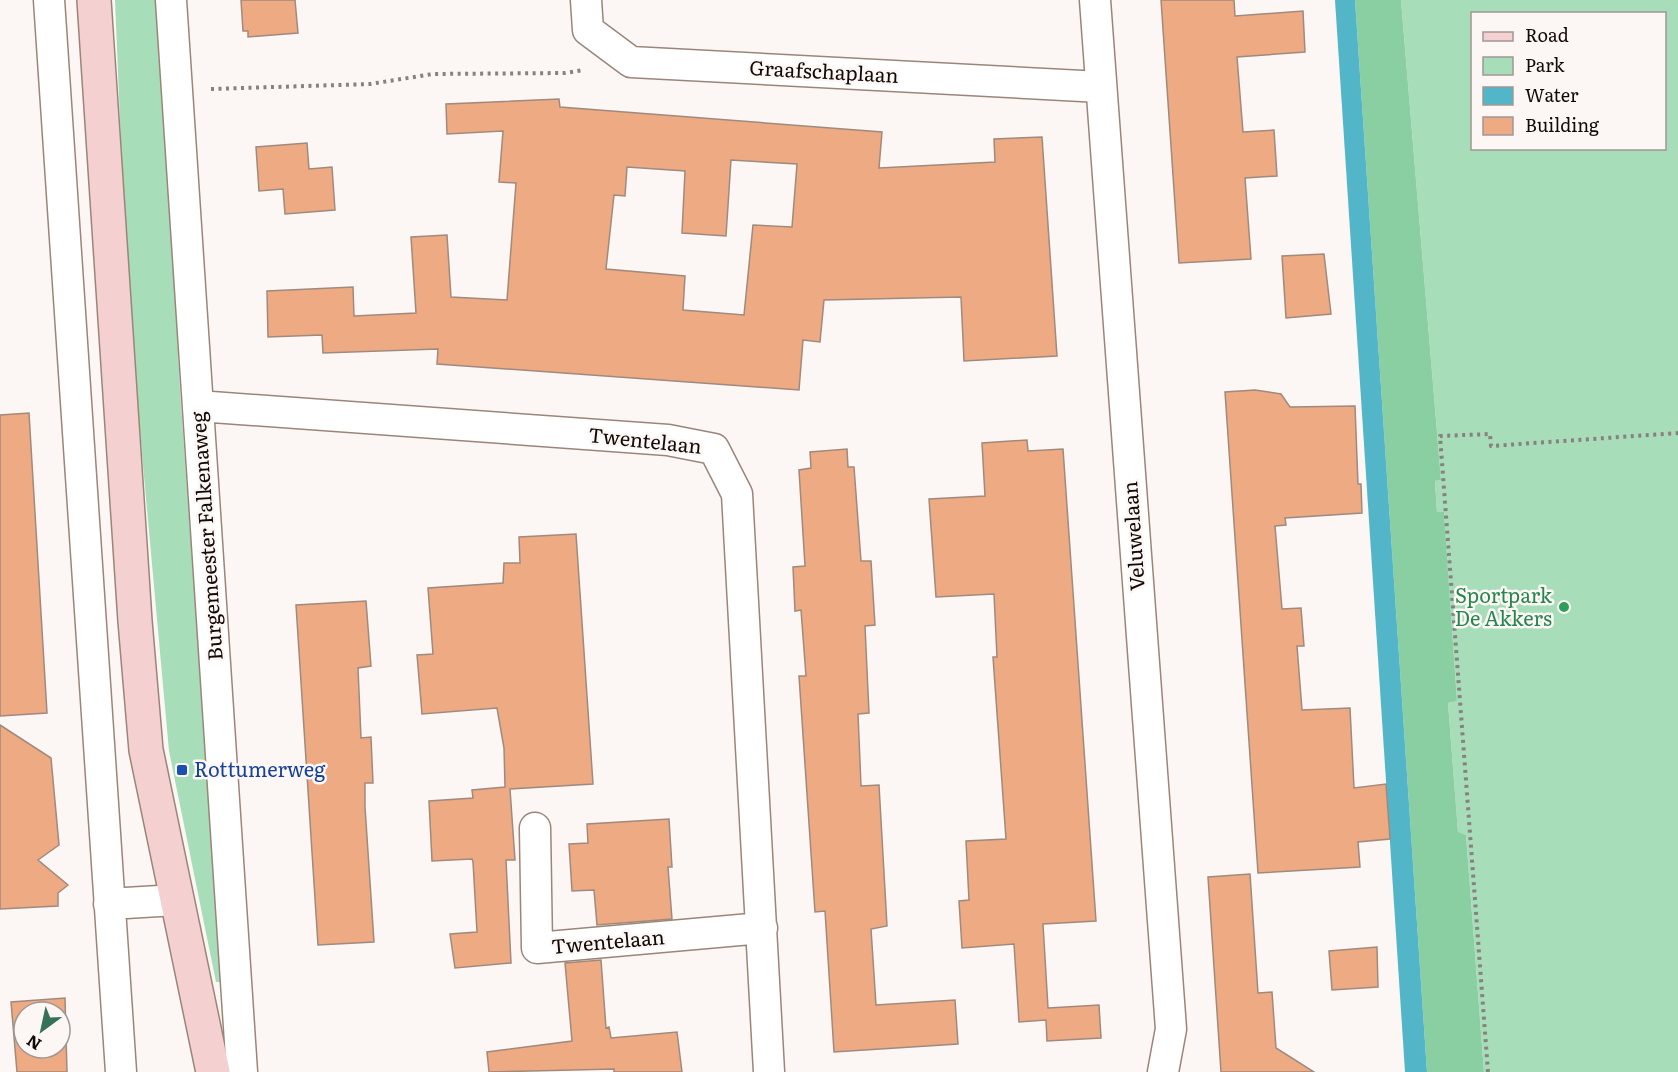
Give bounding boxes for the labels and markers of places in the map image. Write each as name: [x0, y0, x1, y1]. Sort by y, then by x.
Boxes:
place label: Sportpark De Akkers: [1455, 579, 1553, 632]
marker: Sportpark De Akkers: [1557, 600, 1571, 614]
place label: Rottumerweg: [194, 753, 326, 783]
marker: Rottumerweg: [175, 763, 189, 777]

